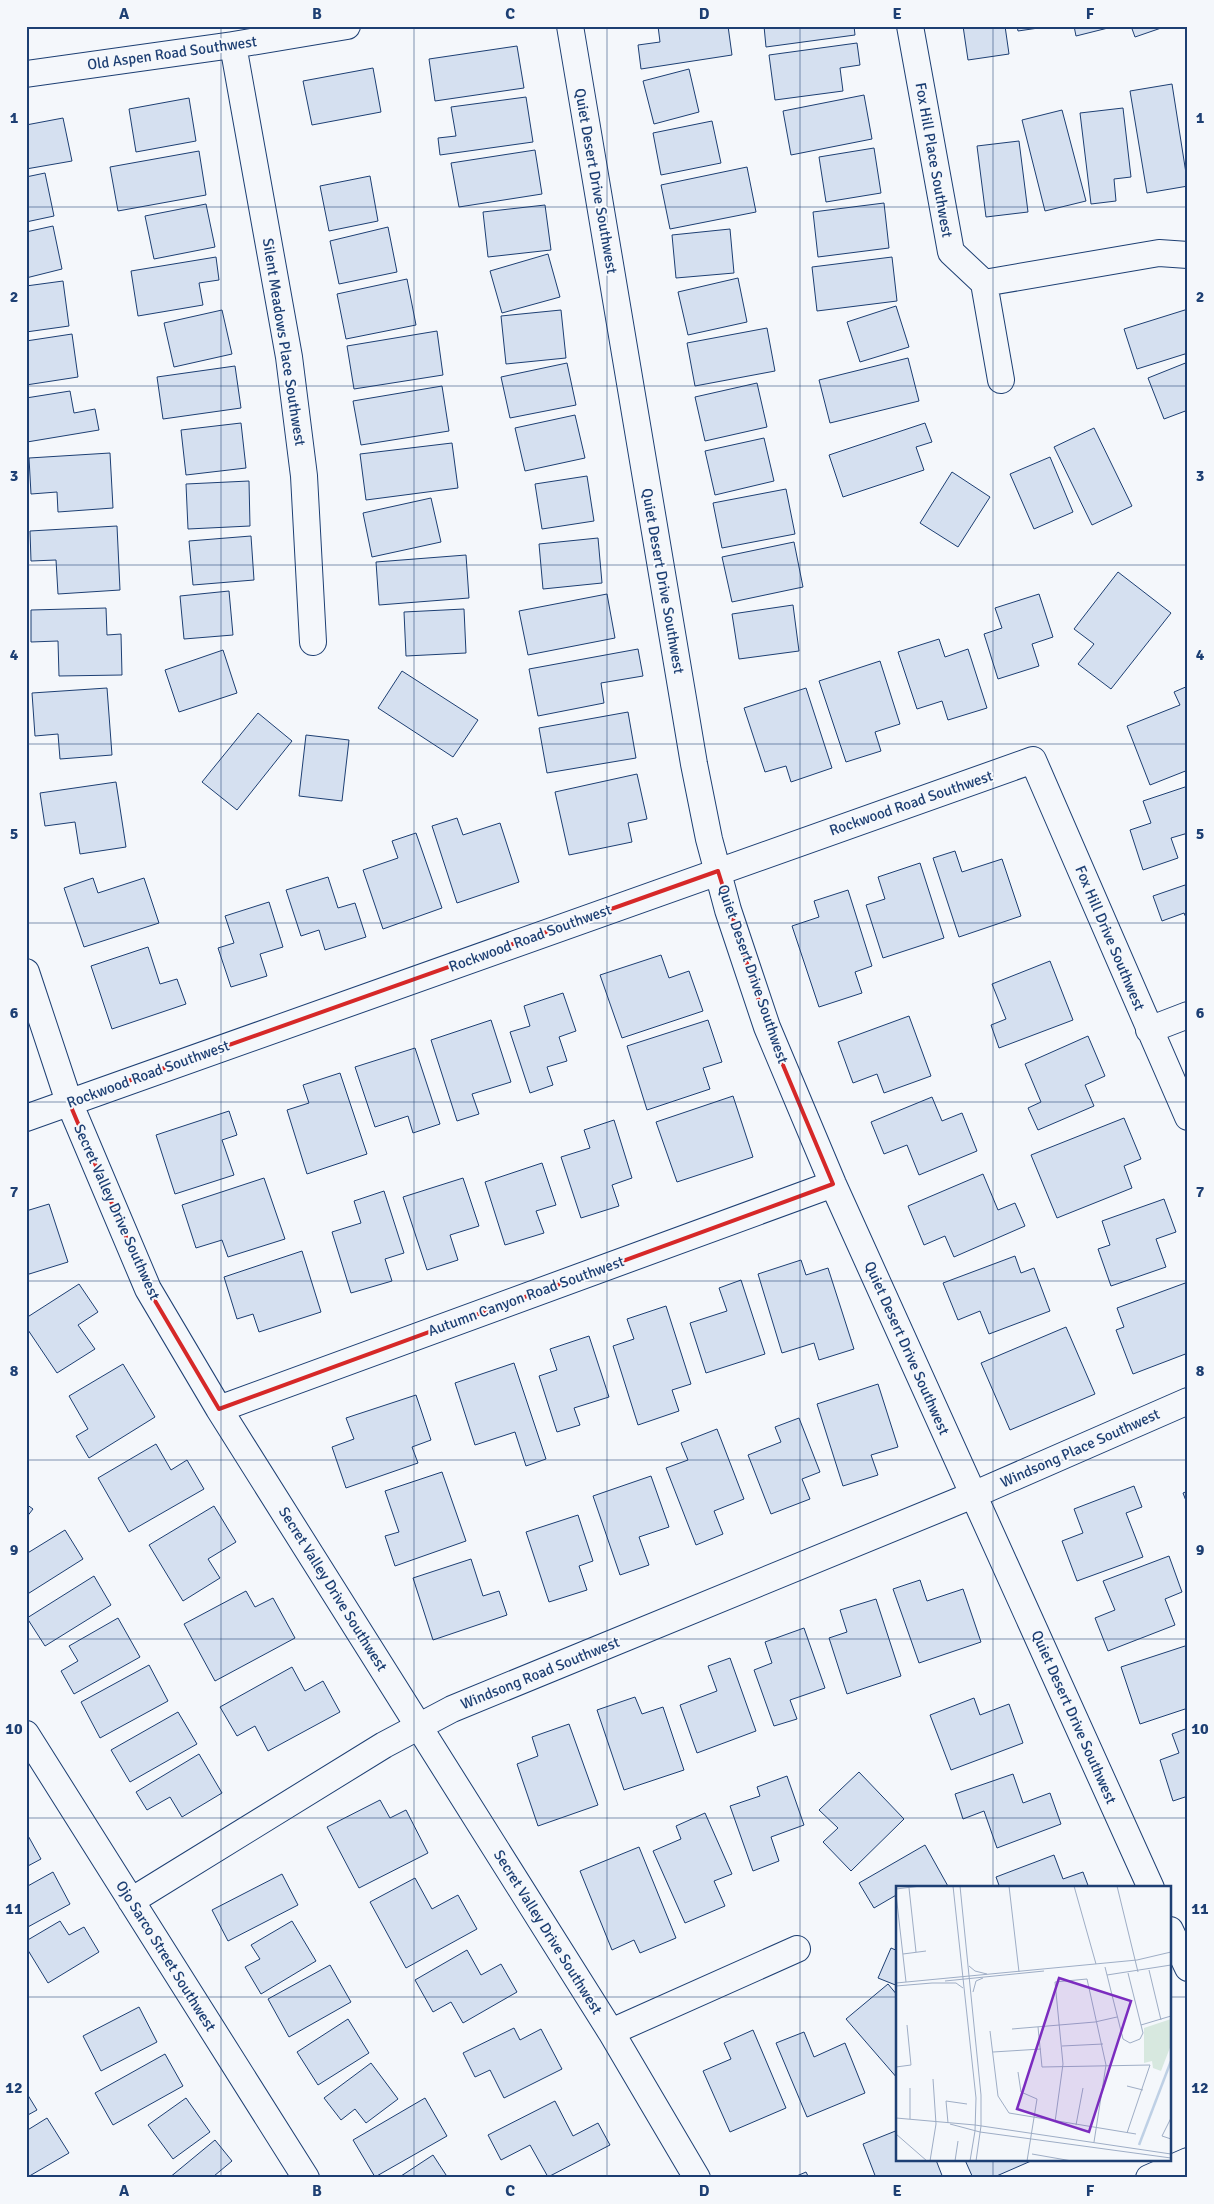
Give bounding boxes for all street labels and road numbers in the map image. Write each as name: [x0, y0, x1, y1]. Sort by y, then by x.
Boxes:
street label: Old Aspen Road Southwest: [86, 32, 258, 74]
street label: Fox Hill Place Southwest: [912, 81, 956, 239]
street label: Quiet Desert Drive Southwest: [571, 87, 621, 275]
street label: Silent Meadows Place Southwest: [259, 237, 309, 447]
street label: Quiet Desert Drive Southwest: [638, 487, 688, 675]
street label: Rockwood Road Southwest: [827, 767, 995, 839]
street label: Fox Hill Drive Southwest: [1071, 863, 1149, 1013]
street label: Quiet Desert Drive Southwest: [714, 882, 792, 1066]
street label: Rockwood Road Southwest: [446, 900, 614, 976]
street label: Rockwood Road Southwest: [64, 1036, 232, 1112]
street label: Secret Valley Drive Southwest: [70, 1121, 164, 1303]
street label: Autumn Canyon Road Southwest: [425, 1252, 627, 1340]
street label: Quiet Desert Drive Southwest: [861, 1258, 953, 1438]
street label: Windsong Place Southwest: [998, 1405, 1162, 1491]
street label: Secret Valley Drive Southwest: [275, 1504, 391, 1674]
street label: Quiet Desert Drive Southwest: [1028, 1627, 1120, 1807]
street label: Windsong Road Southwest: [458, 1633, 622, 1713]
street label: Secret Valley Drive Southwest: [490, 1847, 606, 2017]
street label: Ojo Sarco Street Southwest: [112, 1877, 220, 2035]

